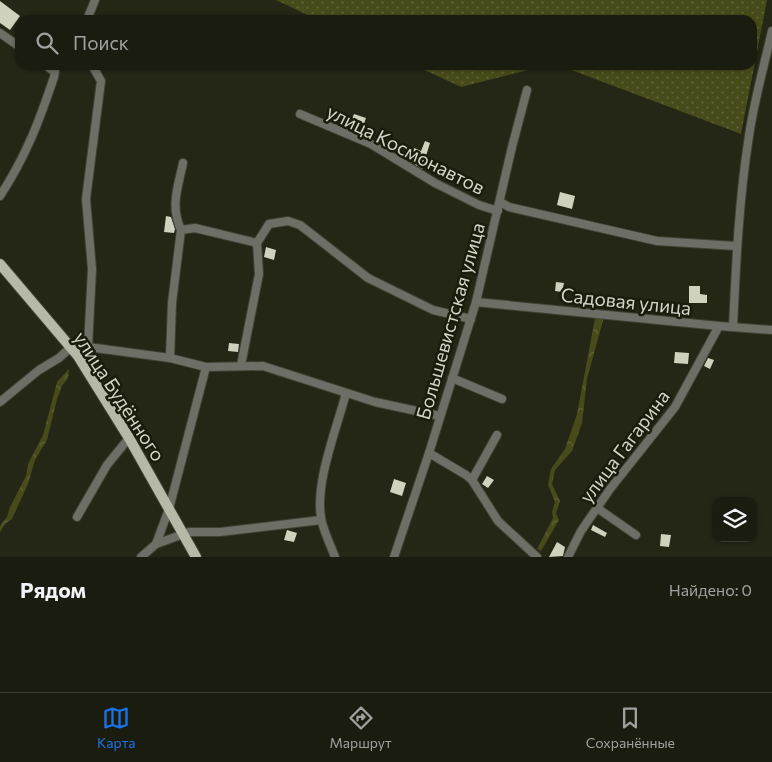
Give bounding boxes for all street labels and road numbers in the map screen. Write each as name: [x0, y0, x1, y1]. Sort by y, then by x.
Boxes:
street label: улица Космонавтов: [323, 99, 489, 199]
street label: Большевистская улица: [411, 220, 489, 422]
street label: Садовая улица: [560, 283, 692, 319]
street label: улица Будённого: [70, 327, 170, 465]
street label: улица Гагарина: [574, 385, 674, 507]

